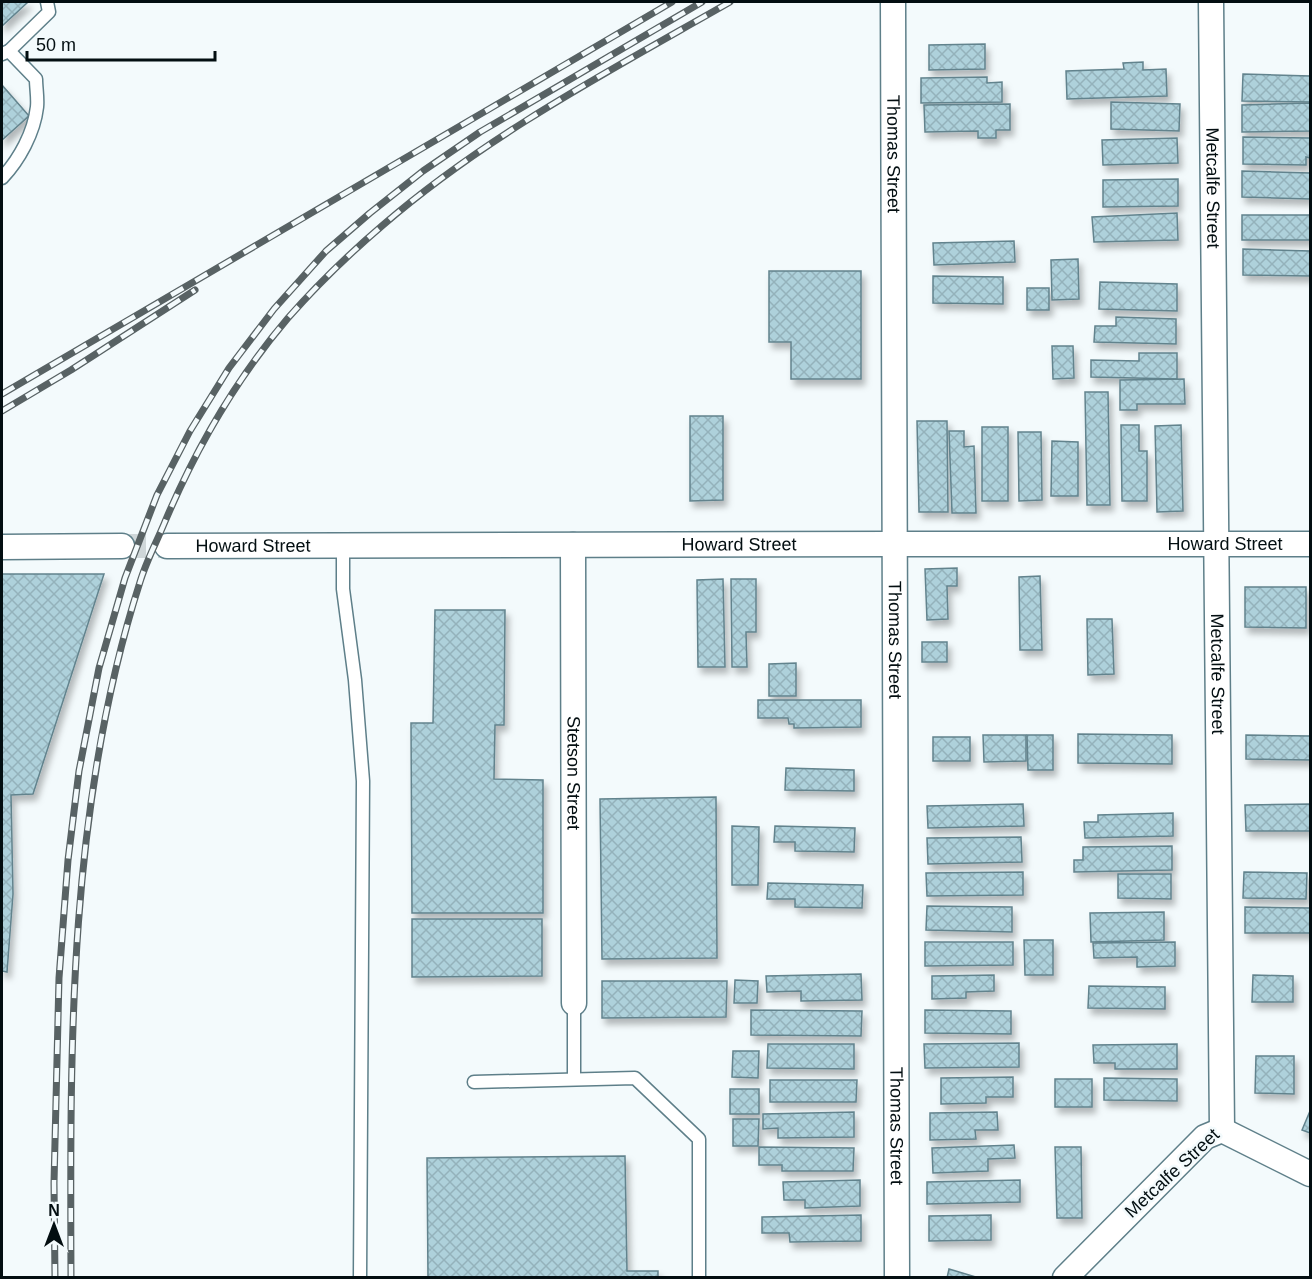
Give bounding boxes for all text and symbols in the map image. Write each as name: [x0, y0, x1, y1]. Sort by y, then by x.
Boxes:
scale bar: [27, 24, 214, 62]
text: 50 m: [36, 35, 76, 55]
street label: Thomas Street: [883, 95, 904, 213]
street label: Metcalfe Street: [1202, 127, 1223, 249]
street label: Howard Street: [681, 534, 797, 555]
street label: Howard Street: [1167, 534, 1283, 554]
street label: Howard Street: [195, 536, 311, 556]
street label: Thomas Street: [885, 581, 905, 699]
street label: Metcalfe Street: [1207, 613, 1228, 735]
street label: Stetson Street: [563, 716, 584, 830]
street label: Thomas Street: [886, 1067, 907, 1185]
street label: Metcalfe Street: [1121, 1124, 1223, 1222]
north arrow: [24, 1195, 84, 1255]
text: N: [48, 1202, 60, 1219]

